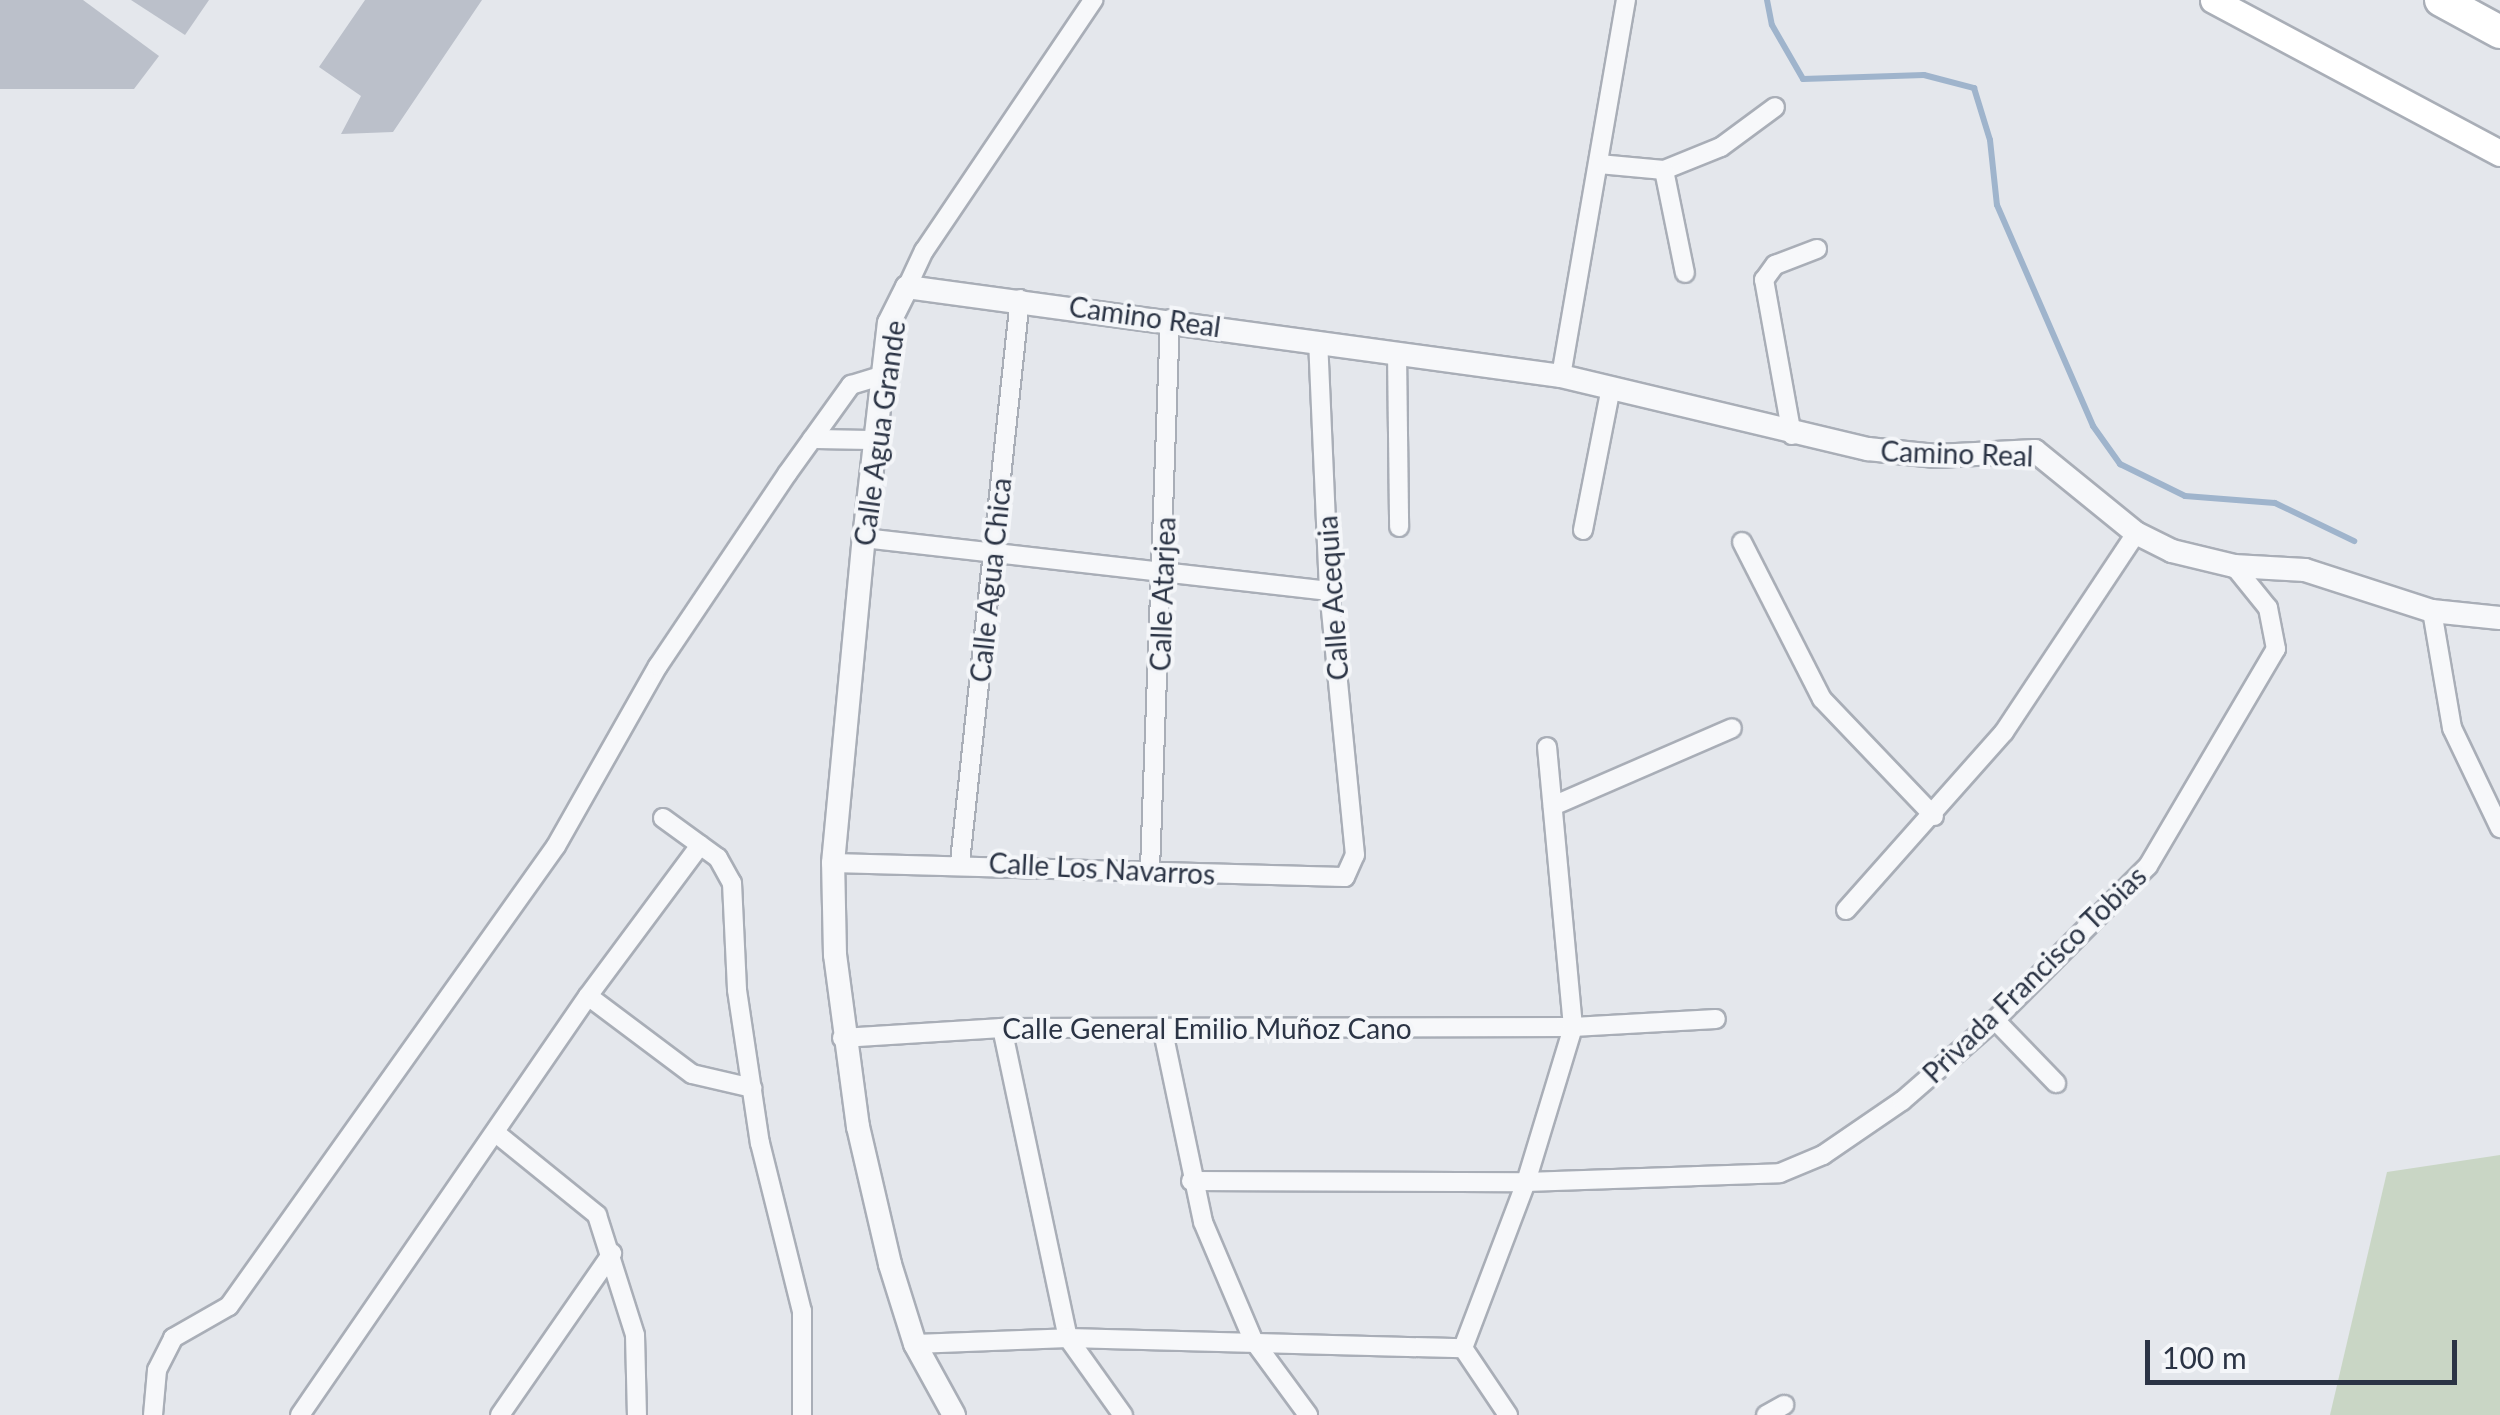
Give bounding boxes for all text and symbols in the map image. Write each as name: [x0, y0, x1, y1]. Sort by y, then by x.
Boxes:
street label: Camino Real: [1067, 289, 1223, 343]
street label: Calle Agua Grande: [846, 318, 912, 548]
street label: Camino Real: [1880, 434, 2034, 472]
street label: Calle Agua Chica: [963, 476, 1017, 684]
street label: Calle Acequia: [1309, 514, 1355, 682]
street label: Calle Atarjea: [1142, 516, 1182, 672]
street label: Calle Los Navarros: [988, 845, 1216, 891]
street label: Privada Francisco Tobias: [1915, 858, 2153, 1090]
street label: Calle General Emilio Muñoz Cano: [1002, 1011, 1412, 1045]
scale bar: [2150, 1320, 2462, 1382]
text: 100 m: [2162, 1339, 2247, 1375]

